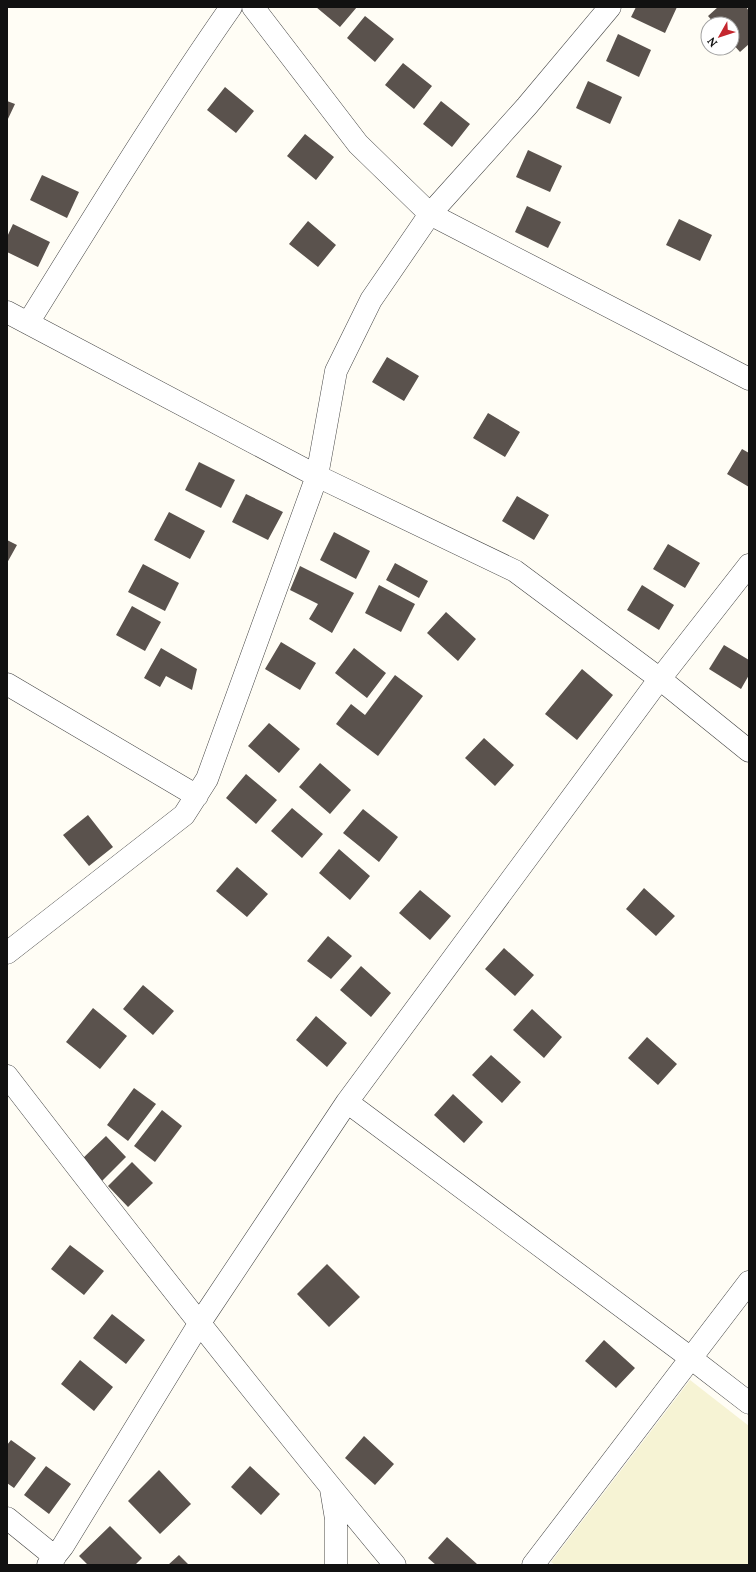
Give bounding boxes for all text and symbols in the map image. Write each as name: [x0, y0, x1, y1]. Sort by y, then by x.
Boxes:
north arrow: [700, 16, 740, 56]
text: N: [704, 34, 720, 50]

